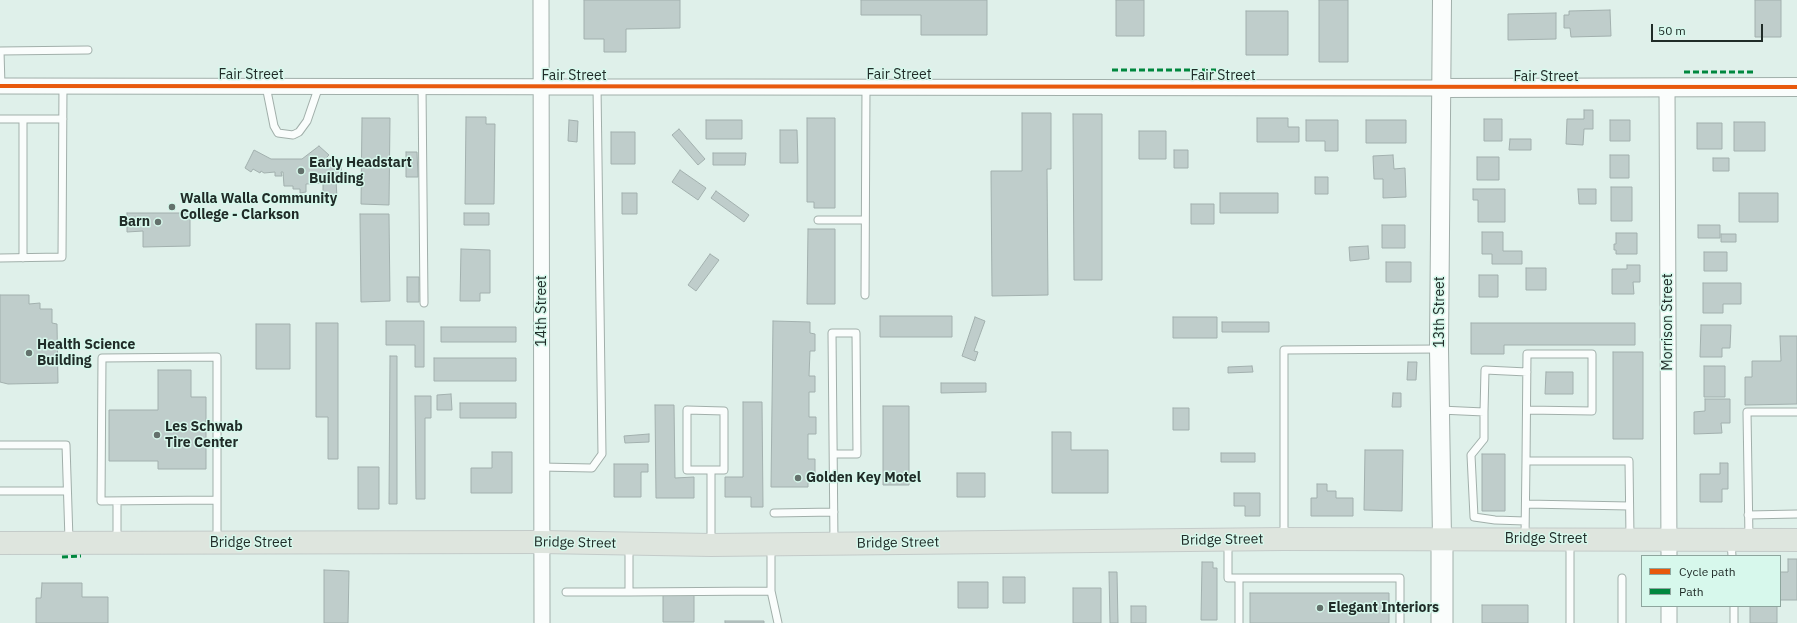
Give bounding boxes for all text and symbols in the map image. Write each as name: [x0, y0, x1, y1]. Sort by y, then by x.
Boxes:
scale bar: [1653, 16, 1765, 42]
text: 50 m: [1658, 23, 1686, 38]
street label: Fair Street: [218, 67, 284, 83]
street label: Fair Street: [866, 67, 932, 83]
street label: Fair Street: [541, 68, 607, 84]
street label: Fair Street: [1190, 68, 1256, 84]
street label: Fair Street: [1513, 69, 1579, 85]
place label: Early Headstart Building: [309, 155, 412, 188]
marker: Early Headstart Building: [296, 166, 306, 176]
place label: Walla Walla Community College - Clarkson: [180, 191, 337, 224]
marker: Walla Walla Community College - Clarkson: [167, 202, 177, 212]
place label: Barn: [119, 214, 150, 230]
marker: Barn: [153, 217, 163, 227]
street label: Morrison Street: [1660, 273, 1676, 371]
street label: 14th Street: [534, 275, 550, 347]
street label: 13th Street: [1432, 276, 1448, 348]
place label: Health Science Building: [37, 337, 135, 370]
marker: Health Science Building: [24, 348, 34, 358]
place label: Les Schwab Tire Center: [165, 419, 243, 452]
marker: Les Schwab Tire Center: [152, 430, 162, 440]
place label: Golden Key Motel: [806, 470, 921, 486]
marker: Golden Key Motel: [793, 473, 803, 483]
street label: Bridge Street: [1181, 531, 1263, 549]
street label: Bridge Street: [1505, 531, 1587, 547]
street label: Bridge Street: [534, 534, 616, 552]
street label: Bridge Street: [857, 534, 939, 552]
street label: Bridge Street: [210, 535, 292, 551]
legend: [1641, 555, 1781, 607]
text: Cycle path: [1679, 564, 1736, 579]
text: Path: [1679, 584, 1704, 599]
place label: Elegant Interiors: [1328, 600, 1439, 616]
marker: Elegant Interiors: [1315, 603, 1325, 613]

